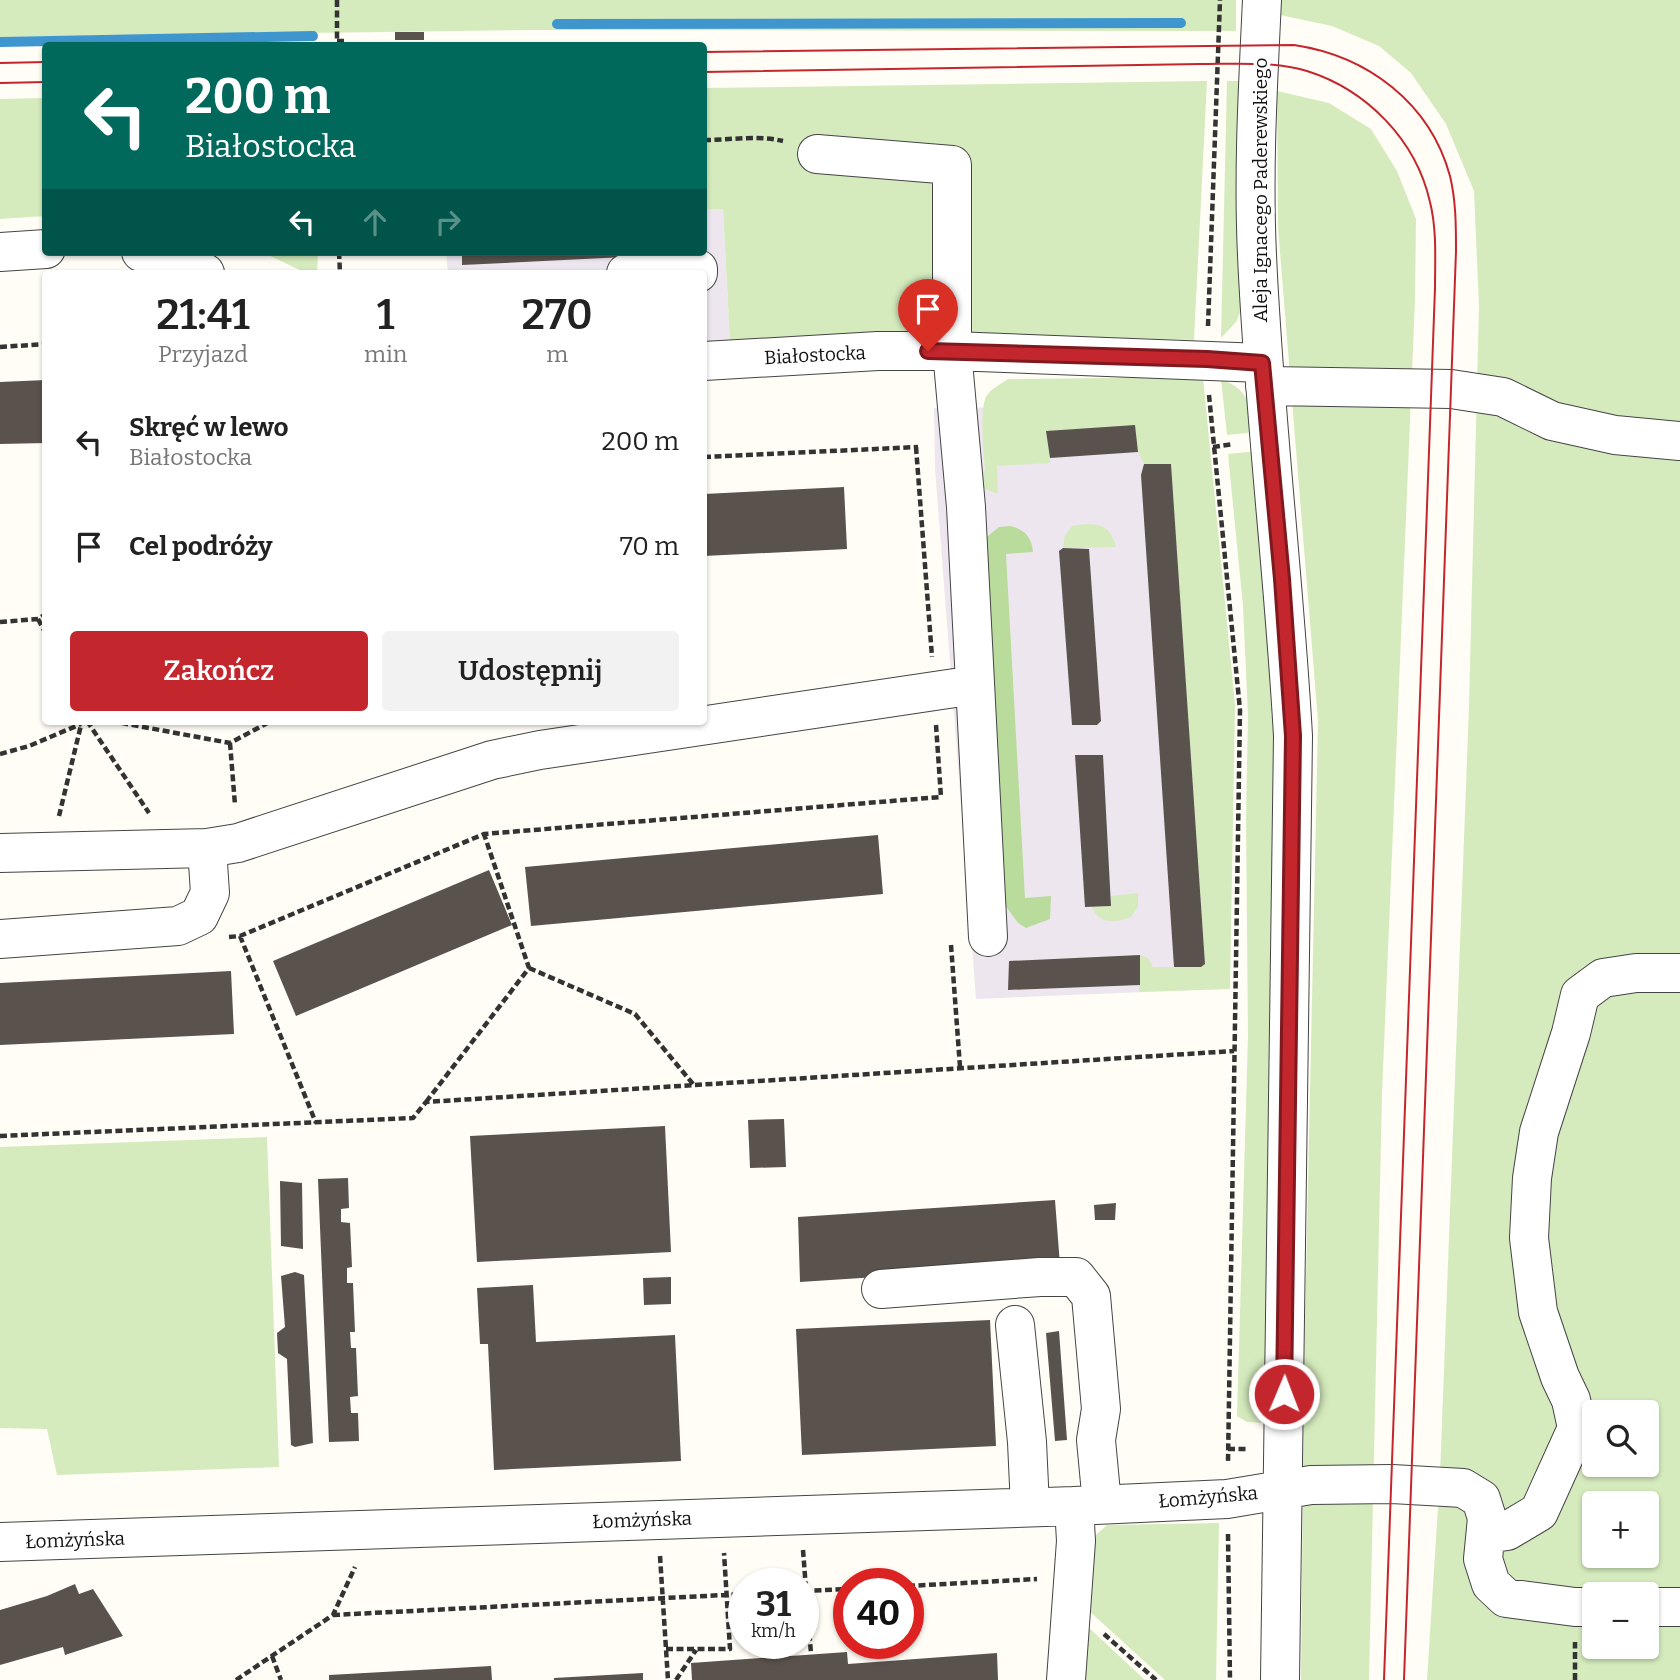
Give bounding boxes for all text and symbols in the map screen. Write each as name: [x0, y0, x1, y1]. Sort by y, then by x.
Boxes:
street label: Aleja Ignacego Paderewskiego: [1249, 58, 1272, 322]
text: 200 m: [185, 67, 330, 126]
icon: left: [70, 70, 161, 161]
text: Białostocka: [185, 127, 356, 165]
icon: left: [283, 203, 321, 241]
icon: ahead: [356, 203, 394, 241]
icon: right: [429, 203, 467, 241]
pin: [898, 279, 958, 351]
text: 21:41: [156, 290, 250, 340]
text: 1: [377, 290, 395, 340]
text: 270: [522, 290, 593, 340]
icon: arrive: [909, 290, 947, 328]
text: Przyjazd: [158, 340, 248, 368]
text: min: [364, 340, 407, 368]
text: m: [546, 340, 568, 368]
street label: Białostocka: [764, 341, 867, 369]
text: Skręć w lewo: [129, 412, 289, 443]
icon: left: [70, 423, 108, 461]
text: 200 m: [602, 426, 679, 457]
text: Białostocka: [129, 443, 252, 471]
icon: arrive: [70, 528, 108, 566]
text: Cel podróży: [129, 531, 272, 562]
text: 70 m: [620, 531, 679, 562]
button: Zakończ: [70, 631, 368, 711]
button: Udostępnij: [382, 631, 679, 711]
position arrow: [1247, 1357, 1321, 1431]
map controls: [1582, 1400, 1659, 1659]
button: search: [1582, 1400, 1659, 1477]
street label: Łomżyńska: [1157, 1481, 1259, 1513]
button: +: [1582, 1491, 1659, 1568]
street label: Łomżyńska: [592, 1507, 693, 1533]
street label: Łomżyńska: [25, 1527, 126, 1553]
speed limit sign: 40: [833, 1568, 924, 1659]
button: −: [1582, 1582, 1659, 1659]
text: 31: [756, 1583, 791, 1625]
text: km/h: [751, 1620, 796, 1642]

